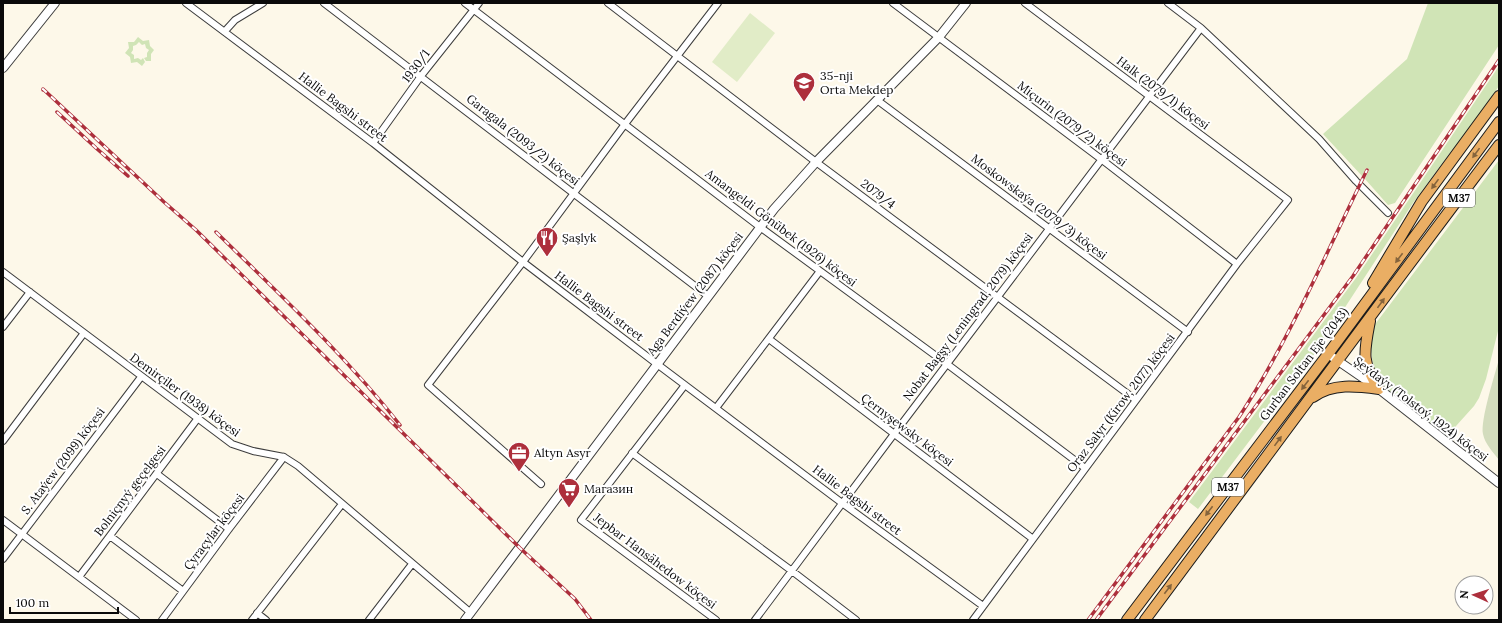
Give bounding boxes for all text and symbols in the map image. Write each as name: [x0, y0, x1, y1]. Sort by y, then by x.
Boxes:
street label: 1930/1: [398, 46, 434, 86]
street label: Halk (2079/1) köçesi: [1113, 53, 1213, 133]
street label: Hallie Bagshi street: [296, 68, 391, 145]
place label: 35-nji Orta Mekdep: [820, 68, 893, 97]
school or university icon: 35-nji Orta Mekdep: [791, 70, 817, 103]
street label: Miçurin (2079/2) köçesi: [1014, 78, 1130, 170]
street label: Garagala (2093/2) köçesi: [463, 91, 583, 189]
one-way arrow: [1472, 148, 1480, 159]
street label: Moskowskaýa (2079/3) köçesi: [968, 151, 1110, 263]
street label: Amangeldi Gönübek (1926) köçesi: [701, 165, 860, 290]
street label: 2079/4: [857, 176, 899, 213]
one-way arrow: [1431, 179, 1439, 189]
road number: M37: [1443, 189, 1475, 207]
restaurant icon: Şaşlyk: [534, 225, 560, 258]
street label: Aga Berdiýew (2087) köçesi: [643, 229, 747, 360]
place label: Şaşlyk: [562, 230, 597, 245]
street label: Nobat Bagşy (Leningrad, 2079) köçesi: [899, 230, 1037, 404]
one-way arrow: [1395, 253, 1403, 263]
street label: Hallie Bagshi street: [552, 267, 647, 344]
one-way arrow: [1377, 297, 1385, 308]
street label: Gurban Soltan Eje (2043): [1256, 304, 1352, 424]
street label: Oraz Salyr (Kirow, 2077) köçesi: [1063, 330, 1179, 476]
street label: Demirçiler (1938) köçesi: [127, 350, 243, 440]
street label: Şeýdaýy (Tolstoý, 1924) köçesi: [1350, 353, 1492, 465]
one-way arrow: [1300, 380, 1309, 391]
street label: Çernyşewsky köçesi: [858, 390, 956, 469]
street label: S. Ataýew (2099) köçesi: [18, 404, 108, 518]
one-way arrow: [1274, 436, 1282, 446]
office icon: Altyn Asyr: [506, 440, 532, 473]
street label: Bolniçnyý geçelgesi: [91, 443, 168, 539]
place label: Altyn Asyr: [533, 445, 592, 460]
street label: Hallie Bagshi street: [810, 461, 905, 538]
supermarket icon: Магазин: [556, 476, 582, 509]
road number: M37: [1212, 478, 1244, 496]
place label: Магазин: [584, 481, 633, 496]
street label: Çyraçylar köçesi: [180, 491, 247, 573]
one-way arrow: [1205, 506, 1213, 517]
street label: Jepbar Hansähedow köçesi: [590, 509, 720, 612]
north arrow: [1454, 575, 1494, 615]
one-way arrow: [1164, 583, 1172, 594]
scale bar: [10, 589, 118, 615]
text: N: [1457, 589, 1471, 599]
text: 100 m: [16, 595, 49, 610]

